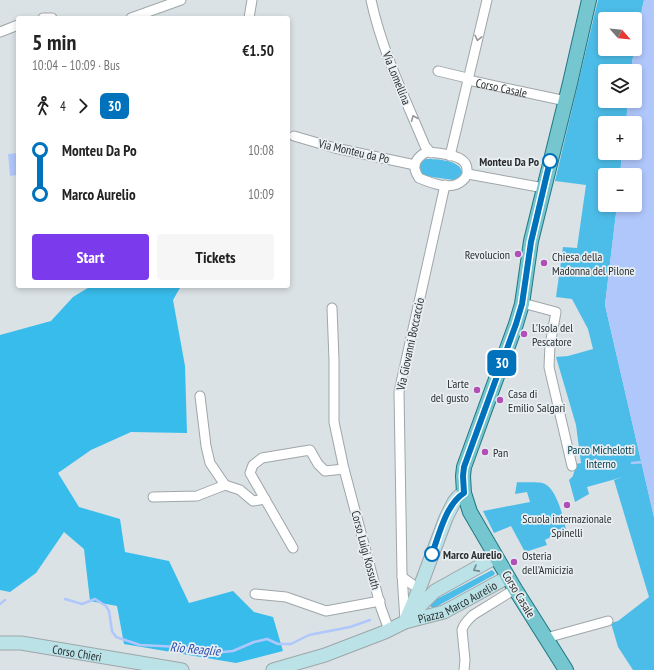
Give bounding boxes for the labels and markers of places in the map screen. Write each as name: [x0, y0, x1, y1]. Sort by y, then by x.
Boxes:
marker: Monteu Da Po: [542, 153, 558, 169]
place label: Monteu Da Po: [479, 154, 540, 169]
place label: Revolucion: [465, 247, 510, 262]
marker: Revolucion: [513, 249, 523, 259]
place label: Chiesa della Madonna del Pilone: [552, 249, 634, 278]
marker: Chiesa della Madonna del Pilone: [539, 258, 549, 268]
place label: L'Isola del Pescatore: [532, 320, 573, 349]
marker: L'Isola del Pescatore: [519, 329, 529, 339]
place label: L'arte del gusto: [431, 376, 469, 405]
marker: L'arte del gusto: [472, 385, 482, 395]
place label: Casa di Emilio Salgari: [508, 386, 565, 415]
marker: Casa di Emilio Salgari: [495, 395, 505, 405]
place label: Pan: [493, 445, 508, 460]
marker: Pan: [480, 447, 490, 457]
marker: Scuola internazionale Spinelli: [562, 500, 572, 510]
place label: Scuola internazionale Spinelli: [522, 511, 612, 540]
marker: Marco Aurelio: [424, 546, 440, 562]
place label: Marco Aurelio: [443, 547, 503, 562]
place label: Osteria dell'Amicizia: [522, 548, 574, 577]
marker: Osteria dell'Amicizia: [509, 557, 519, 567]

